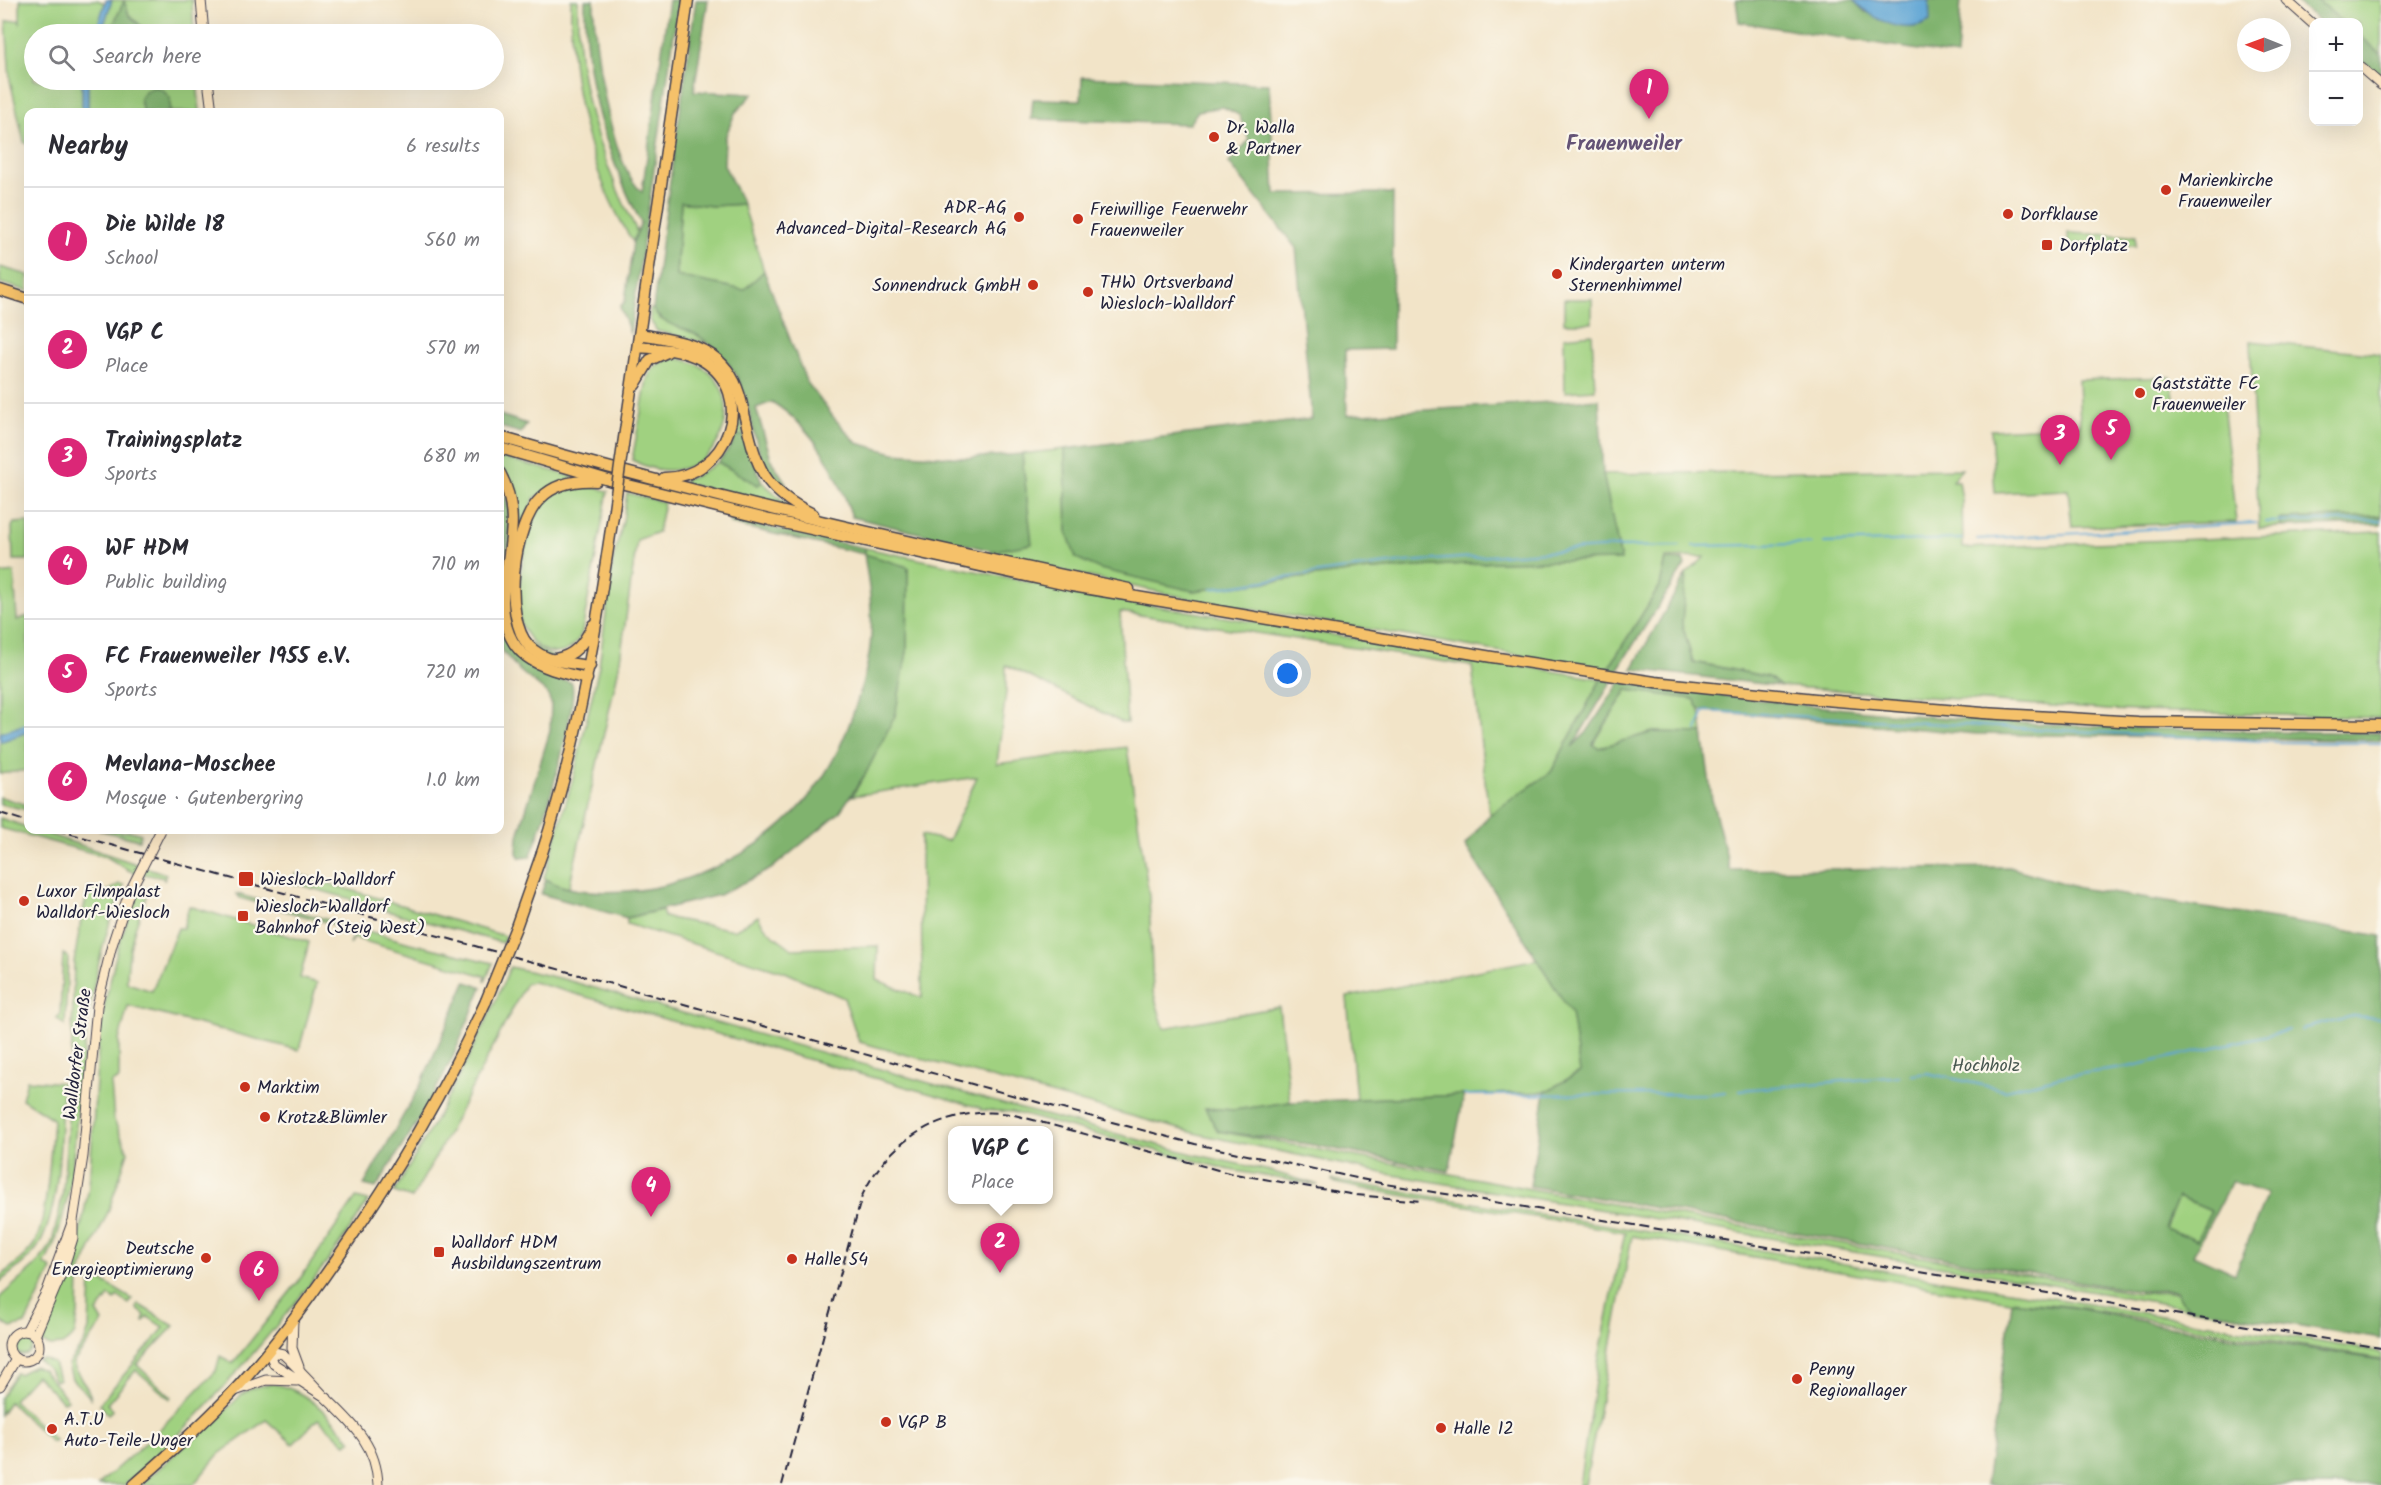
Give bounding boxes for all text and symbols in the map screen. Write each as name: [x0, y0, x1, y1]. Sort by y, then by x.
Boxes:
north arrow: [2237, 18, 2291, 72]
map controls: [2309, 18, 2363, 126]
button: +: [2309, 18, 2363, 72]
search box: [24, 24, 504, 90]
text: Search here: [93, 40, 201, 75]
icon: search: [45, 41, 78, 74]
pin: 1: [1630, 70, 1668, 119]
button: −: [2309, 72, 2363, 126]
place label: Dr. Walla & Partner: [1226, 114, 1302, 164]
text: Nearby: [48, 126, 128, 168]
district label: Frauenweiler: [1566, 128, 1683, 161]
marker: Dr. Walla & Partner: [1207, 130, 1221, 144]
text: 6 results: [406, 131, 480, 163]
place label: Marienkirche Frauenweiler: [2178, 167, 2273, 217]
marker: Marienkirche Frauenweiler: [2159, 183, 2173, 197]
place label: ADR-AG Advanced-Digital-Research AG: [776, 194, 1007, 244]
place label: Freiwillige Feuerwehr Frauenweiler: [1090, 196, 1248, 246]
place label: Dorfklause: [2020, 201, 2098, 230]
marker: Dorfklause: [2001, 207, 2015, 221]
text: Die Wilde 18: [105, 208, 224, 243]
marker: ADR-AG Advanced-Digital-Research AG: [1012, 210, 1026, 224]
marker: Freiwillige Feuerwehr Frauenweiler: [1071, 212, 1085, 226]
text: 1: [64, 225, 71, 257]
text: 560 m: [424, 225, 480, 257]
place label: Dorfplatz: [2059, 232, 2128, 261]
marker: Dorfplatz: [2040, 238, 2054, 252]
text: School: [105, 243, 158, 275]
place label: Kindergarten unterm Sternenhimmel: [1569, 251, 1725, 301]
marker: Kindergarten unterm Sternenhimmel: [1550, 267, 1564, 281]
place label: THW Ortsverband Wiesloch-Walldorf: [1100, 269, 1236, 319]
place label: Sonnendruck GmbH: [872, 272, 1021, 301]
marker: Sonnendruck GmbH: [1026, 278, 1040, 292]
marker: THW Ortsverband Wiesloch-Walldorf: [1081, 285, 1095, 299]
text: VGP C: [105, 316, 164, 351]
text: 2: [62, 333, 73, 365]
text: 570 m: [426, 333, 480, 365]
text: Place: [105, 351, 148, 383]
place label: Gaststätte FC Frauenweiler: [2152, 370, 2259, 420]
marker: Gaststätte FC Frauenweiler: [2133, 386, 2147, 400]
pin: 5: [2092, 410, 2130, 460]
pin: 3: [2040, 416, 2080, 465]
text: Trainingsplatz: [105, 424, 242, 459]
text: 3: [62, 441, 73, 473]
text: 680 m: [423, 441, 480, 473]
text: Sports: [105, 459, 157, 491]
text: WF HDM: [105, 532, 188, 567]
text: 4: [62, 549, 73, 581]
text: 710 m: [431, 549, 480, 581]
text: Public building: [105, 567, 227, 599]
text: FC Frauenweiler 1955 e.V.: [105, 640, 350, 675]
text: 5: [62, 657, 73, 689]
text: 720 m: [425, 657, 480, 689]
your location: [1273, 659, 1302, 688]
text: Sports: [105, 675, 157, 707]
text: Mevlana-Moschee: [105, 748, 275, 783]
text: 6: [62, 765, 73, 797]
text: 1.0 km: [426, 765, 480, 797]
text: Mosque · Gutenbergring: [105, 783, 304, 815]
place label: Wiesloch-Walldorf: [260, 866, 396, 895]
marker: Wiesloch-Walldorf: [237, 870, 255, 888]
place label: Luxor Filmpalast Walldorf-Wiesloch: [36, 878, 170, 928]
place label: Wiesloch-Walldorf Bahnhof (Steig West): [255, 893, 425, 943]
marker: Luxor Filmpalast Walldorf-Wiesloch: [17, 894, 31, 908]
marker: Wiesloch-Walldorf Bahnhof (Steig West): [236, 909, 250, 923]
street label: Walldorfer Straße: [56, 987, 101, 1121]
park label: Hochholz: [1952, 1052, 2020, 1081]
place label: Marktim: [257, 1074, 320, 1103]
marker: Marktim: [238, 1080, 252, 1094]
place label: Krotz&Blümler: [277, 1104, 388, 1133]
marker: Krotz&Blümler: [258, 1110, 272, 1124]
popup: [948, 1126, 1053, 1204]
text: VGP C: [971, 1132, 1030, 1167]
text: Place: [971, 1167, 1014, 1199]
pin: 4: [632, 1168, 670, 1217]
pin: 2: [980, 1224, 1020, 1273]
place label: Walldorf HDM Ausbildungszentrum: [451, 1229, 601, 1279]
place label: Deutsche Energieoptimierung: [51, 1235, 194, 1285]
marker: Walldorf HDM Ausbildungszentrum: [432, 1245, 446, 1259]
place label: Halle 54: [804, 1246, 868, 1275]
marker: Deutsche Energieoptimierung: [199, 1251, 213, 1265]
pin: 6: [240, 1252, 278, 1301]
marker: Halle 54: [785, 1252, 799, 1266]
place label: Penny Regionallager: [1809, 1356, 1908, 1406]
marker: Penny Regionallager: [1790, 1372, 1804, 1386]
place label: A.T.U Auto-Teile-Unger: [64, 1406, 194, 1456]
place label: VGP B: [898, 1409, 947, 1438]
marker: VGP B: [879, 1415, 893, 1429]
place label: Halle 12: [1453, 1415, 1514, 1444]
marker: Halle 12: [1434, 1421, 1448, 1435]
marker: A.T.U Auto-Teile-Unger: [45, 1422, 59, 1436]

